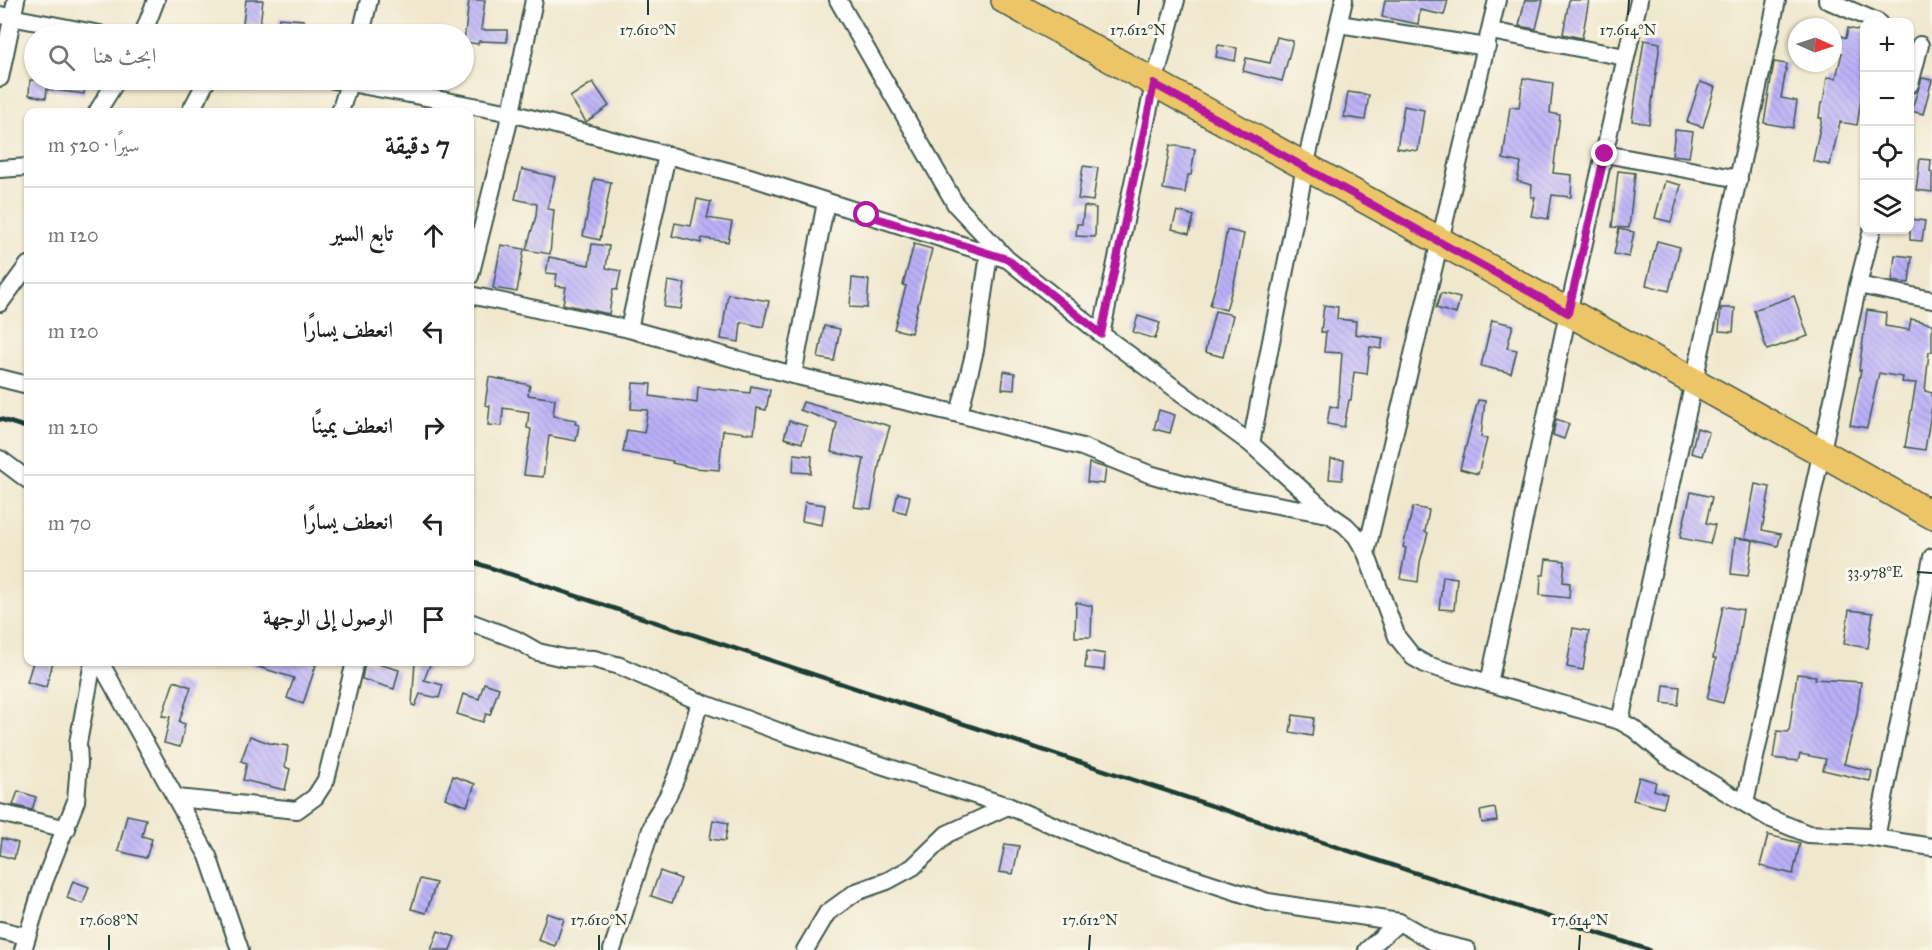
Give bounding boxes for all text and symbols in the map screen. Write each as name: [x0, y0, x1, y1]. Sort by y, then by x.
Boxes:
north arrow: [1788, 18, 1842, 72]
map controls: [1860, 18, 1914, 234]
button: +: [1860, 18, 1914, 72]
text: 17.610°N: [619, 21, 677, 39]
text: 17.612°N: [1110, 21, 1166, 39]
text: 17.614°N: [1600, 21, 1657, 39]
search box: [24, 24, 474, 90]
icon: search: [45, 41, 78, 74]
text: ابحث هنا: [93, 42, 156, 69]
button: −: [1860, 72, 1914, 126]
button: locate: [1860, 126, 1914, 180]
text: 7 دقيقة: [385, 129, 450, 161]
text: سيرًا · 520 m: [48, 133, 140, 157]
route end: [1591, 140, 1617, 166]
button: layers: [1860, 180, 1914, 234]
route start: [853, 201, 879, 227]
icon: ahead: [417, 219, 450, 252]
text: تابع السير: [331, 220, 393, 247]
text: 120 m: [48, 223, 99, 247]
icon: left: [417, 315, 450, 348]
text: انعطف يسارًا: [303, 316, 393, 343]
text: 120 m: [48, 319, 99, 343]
icon: right: [417, 411, 450, 444]
text: انعطف يمينًا: [312, 412, 393, 439]
text: 210 m: [48, 415, 98, 439]
icon: left: [417, 507, 450, 540]
text: انعطف يسارًا: [303, 508, 393, 535]
text: 70 m: [48, 511, 91, 535]
text: 33.978°E: [1847, 563, 1903, 581]
icon: arrive: [417, 603, 450, 636]
text: الوصول إلى الوجهة: [263, 604, 393, 631]
text: 17.608°N: [79, 911, 139, 929]
text: 17.610°N: [570, 911, 628, 929]
text: 17.612°N: [1062, 911, 1118, 929]
text: 17.614°N: [1552, 911, 1609, 929]

